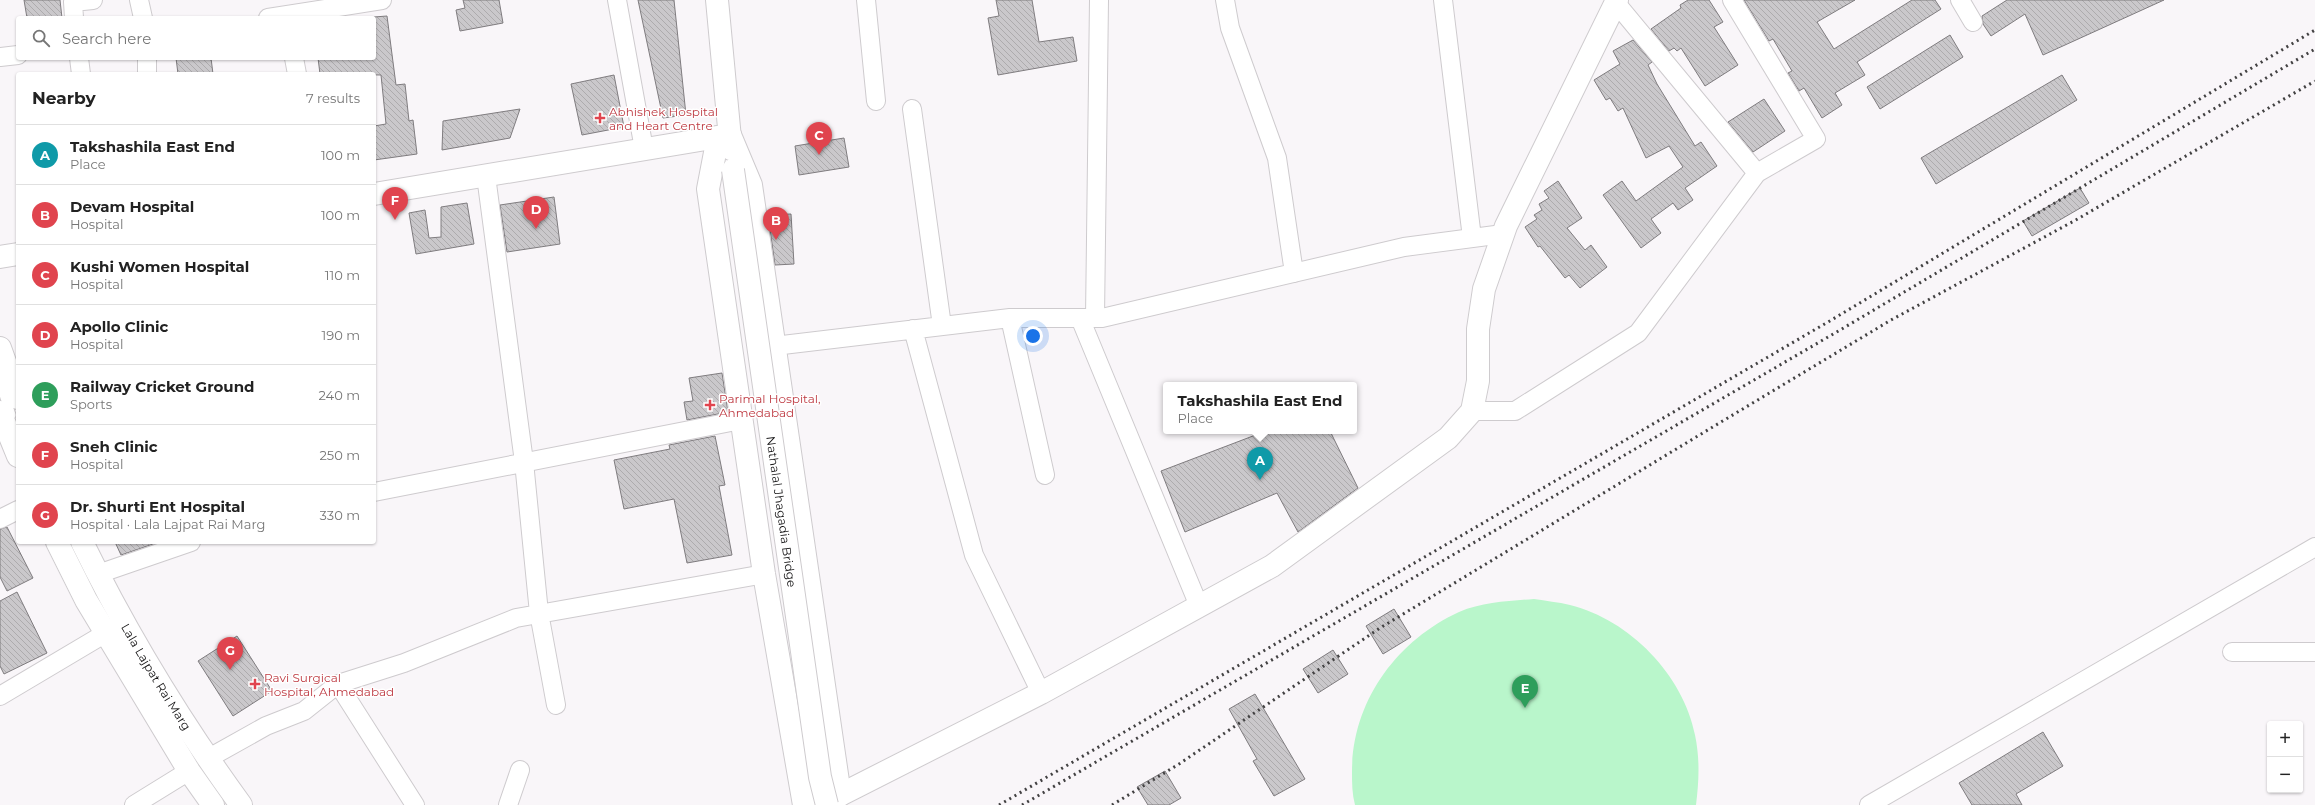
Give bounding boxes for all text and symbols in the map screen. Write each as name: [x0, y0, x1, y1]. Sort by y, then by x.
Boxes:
search box: [16, 16, 376, 60]
icon: search: [30, 27, 52, 49]
text: Search here: [62, 29, 151, 48]
text: Nearby: [32, 88, 96, 108]
text: 7 results: [306, 90, 360, 106]
place label: Abhishek Hospital and Heart Centre: [609, 104, 718, 133]
marker: Abhishek Hospital and Heart Centre: [594, 112, 606, 124]
pin: C: [806, 122, 832, 155]
text: Takshashila East End: [70, 137, 235, 156]
text: A: [40, 147, 50, 163]
text: 100 m: [321, 147, 360, 163]
text: Place: [70, 156, 106, 172]
pin: F: [382, 187, 408, 220]
pin: D: [523, 196, 549, 229]
text: Devam Hospital: [70, 197, 194, 216]
text: B: [40, 207, 50, 223]
text: 100 m: [321, 207, 360, 223]
pin: B: [763, 207, 789, 240]
text: Hospital: [70, 216, 123, 232]
text: Kushi Women Hospital: [70, 257, 249, 276]
text: C: [40, 267, 50, 283]
text: 110 m: [325, 267, 360, 283]
text: Hospital: [70, 276, 123, 292]
text: Apollo Clinic: [70, 317, 168, 336]
your location: [1023, 326, 1043, 346]
text: D: [40, 327, 50, 343]
text: 190 m: [322, 327, 360, 343]
text: Hospital: [70, 336, 123, 352]
text: Railway Cricket Ground: [70, 377, 254, 396]
popup: [1163, 382, 1357, 434]
text: E: [41, 387, 49, 403]
text: 240 m: [319, 387, 360, 403]
place label: Parimal Hospital, Ahmedabad: [719, 391, 821, 420]
text: Takshashila East End: [1178, 391, 1343, 410]
text: Sports: [70, 396, 112, 412]
marker: Parimal Hospital, Ahmedabad: [704, 399, 716, 411]
text: Place: [1178, 410, 1213, 426]
street label: Nathalal Jhagadia Bridge: [764, 435, 800, 588]
text: Sneh Clinic: [70, 437, 158, 456]
text: F: [41, 447, 49, 463]
text: 250 m: [319, 447, 360, 463]
pin: A: [1247, 447, 1273, 480]
text: Hospital: [70, 456, 123, 472]
text: Dr. Shurti Ent Hospital: [70, 497, 245, 516]
text: G: [40, 507, 50, 523]
text: 330 m: [320, 507, 360, 523]
text: Hospital · Lala Lajpat Rai Marg: [70, 516, 265, 532]
street label: Lala Lajpat Rai Marg: [119, 621, 195, 733]
pin: G: [217, 637, 243, 670]
place label: Ravi Surgical Hospital, Ahmedabad: [264, 670, 394, 699]
pin: E: [1512, 675, 1538, 708]
marker: Ravi Surgical Hospital, Ahmedabad: [249, 678, 261, 690]
map controls: [2267, 721, 2303, 793]
button: +: [2267, 721, 2303, 757]
button: −: [2267, 757, 2303, 793]

